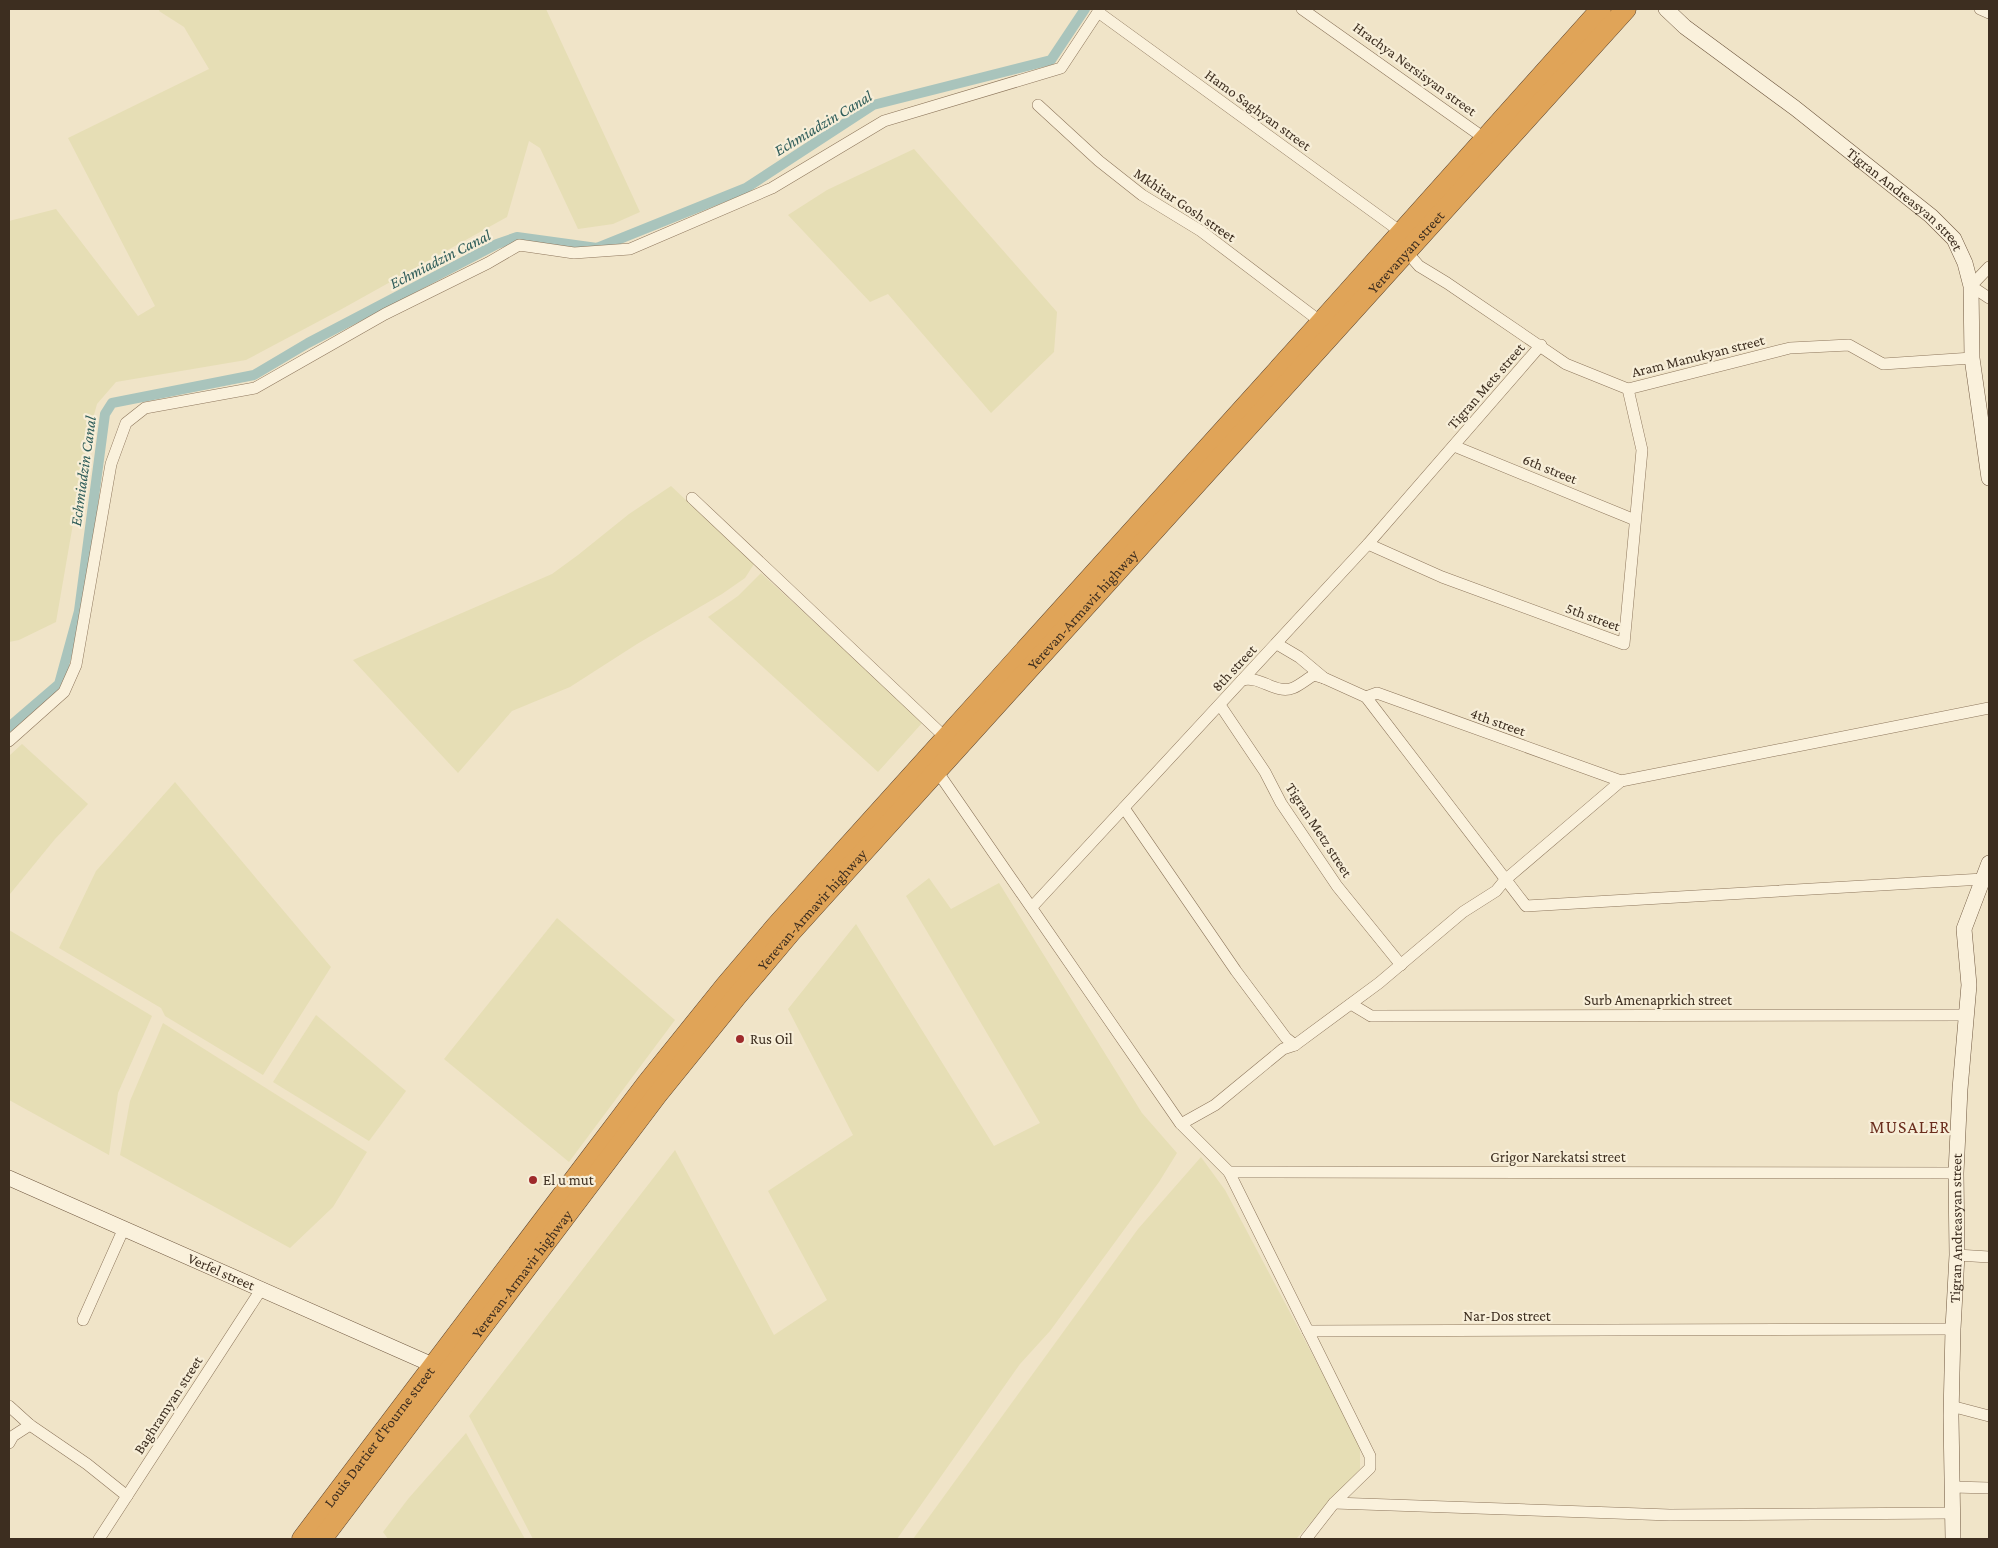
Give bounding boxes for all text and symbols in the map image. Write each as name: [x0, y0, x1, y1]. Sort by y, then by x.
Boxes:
street label: Hrachya Nersisyan street: [1350, 19, 1481, 121]
street label: Hamo Saghyan street: [1201, 66, 1315, 155]
water label: Echmiadzin Canal: [771, 87, 876, 159]
street label: Tigran Andreasyan street: [1844, 144, 1967, 254]
street label: Mkhitar Gosh street: [1131, 165, 1240, 246]
street label: Yerevanyan street: [1365, 207, 1448, 297]
water label: Echmiadzin Canal: [387, 226, 494, 292]
street label: Aram Manukyan street: [1630, 331, 1767, 381]
street label: Tigran Mets street: [1444, 339, 1529, 433]
water label: Echmiadzin Canal: [67, 414, 99, 527]
street label: 6th street: [1520, 451, 1581, 488]
street label: Yerevan-Armavir highway: [1024, 546, 1142, 673]
street label: 5th street: [1564, 600, 1623, 635]
street label: 8th street: [1208, 641, 1260, 695]
street label: 4th street: [1468, 705, 1529, 740]
street label: Tigran Metz street: [1282, 780, 1356, 882]
street label: Yerevan-Armavir highway: [754, 846, 871, 973]
street label: Surb Amenaprkich street: [1584, 992, 1733, 1009]
place label: Rus Oil: [750, 1031, 793, 1047]
marker: Rus Oil: [734, 1033, 746, 1045]
district label: MUSALER: [1870, 1117, 1951, 1137]
street label: Grigor Narekatsi street: [1490, 1149, 1627, 1166]
street label: Tigran Andreasyan street: [1946, 1152, 1965, 1303]
place label: El u mut: [543, 1172, 595, 1188]
marker: El u mut: [527, 1174, 539, 1186]
street label: Yerevan-Armavir highway: [469, 1207, 576, 1341]
street label: Verfel street: [185, 1250, 258, 1294]
street label: Nar-Dos street: [1463, 1308, 1552, 1324]
street label: Baghramyan street: [130, 1352, 207, 1457]
street label: Louis Dartier d'Fourne street: [321, 1363, 438, 1510]

